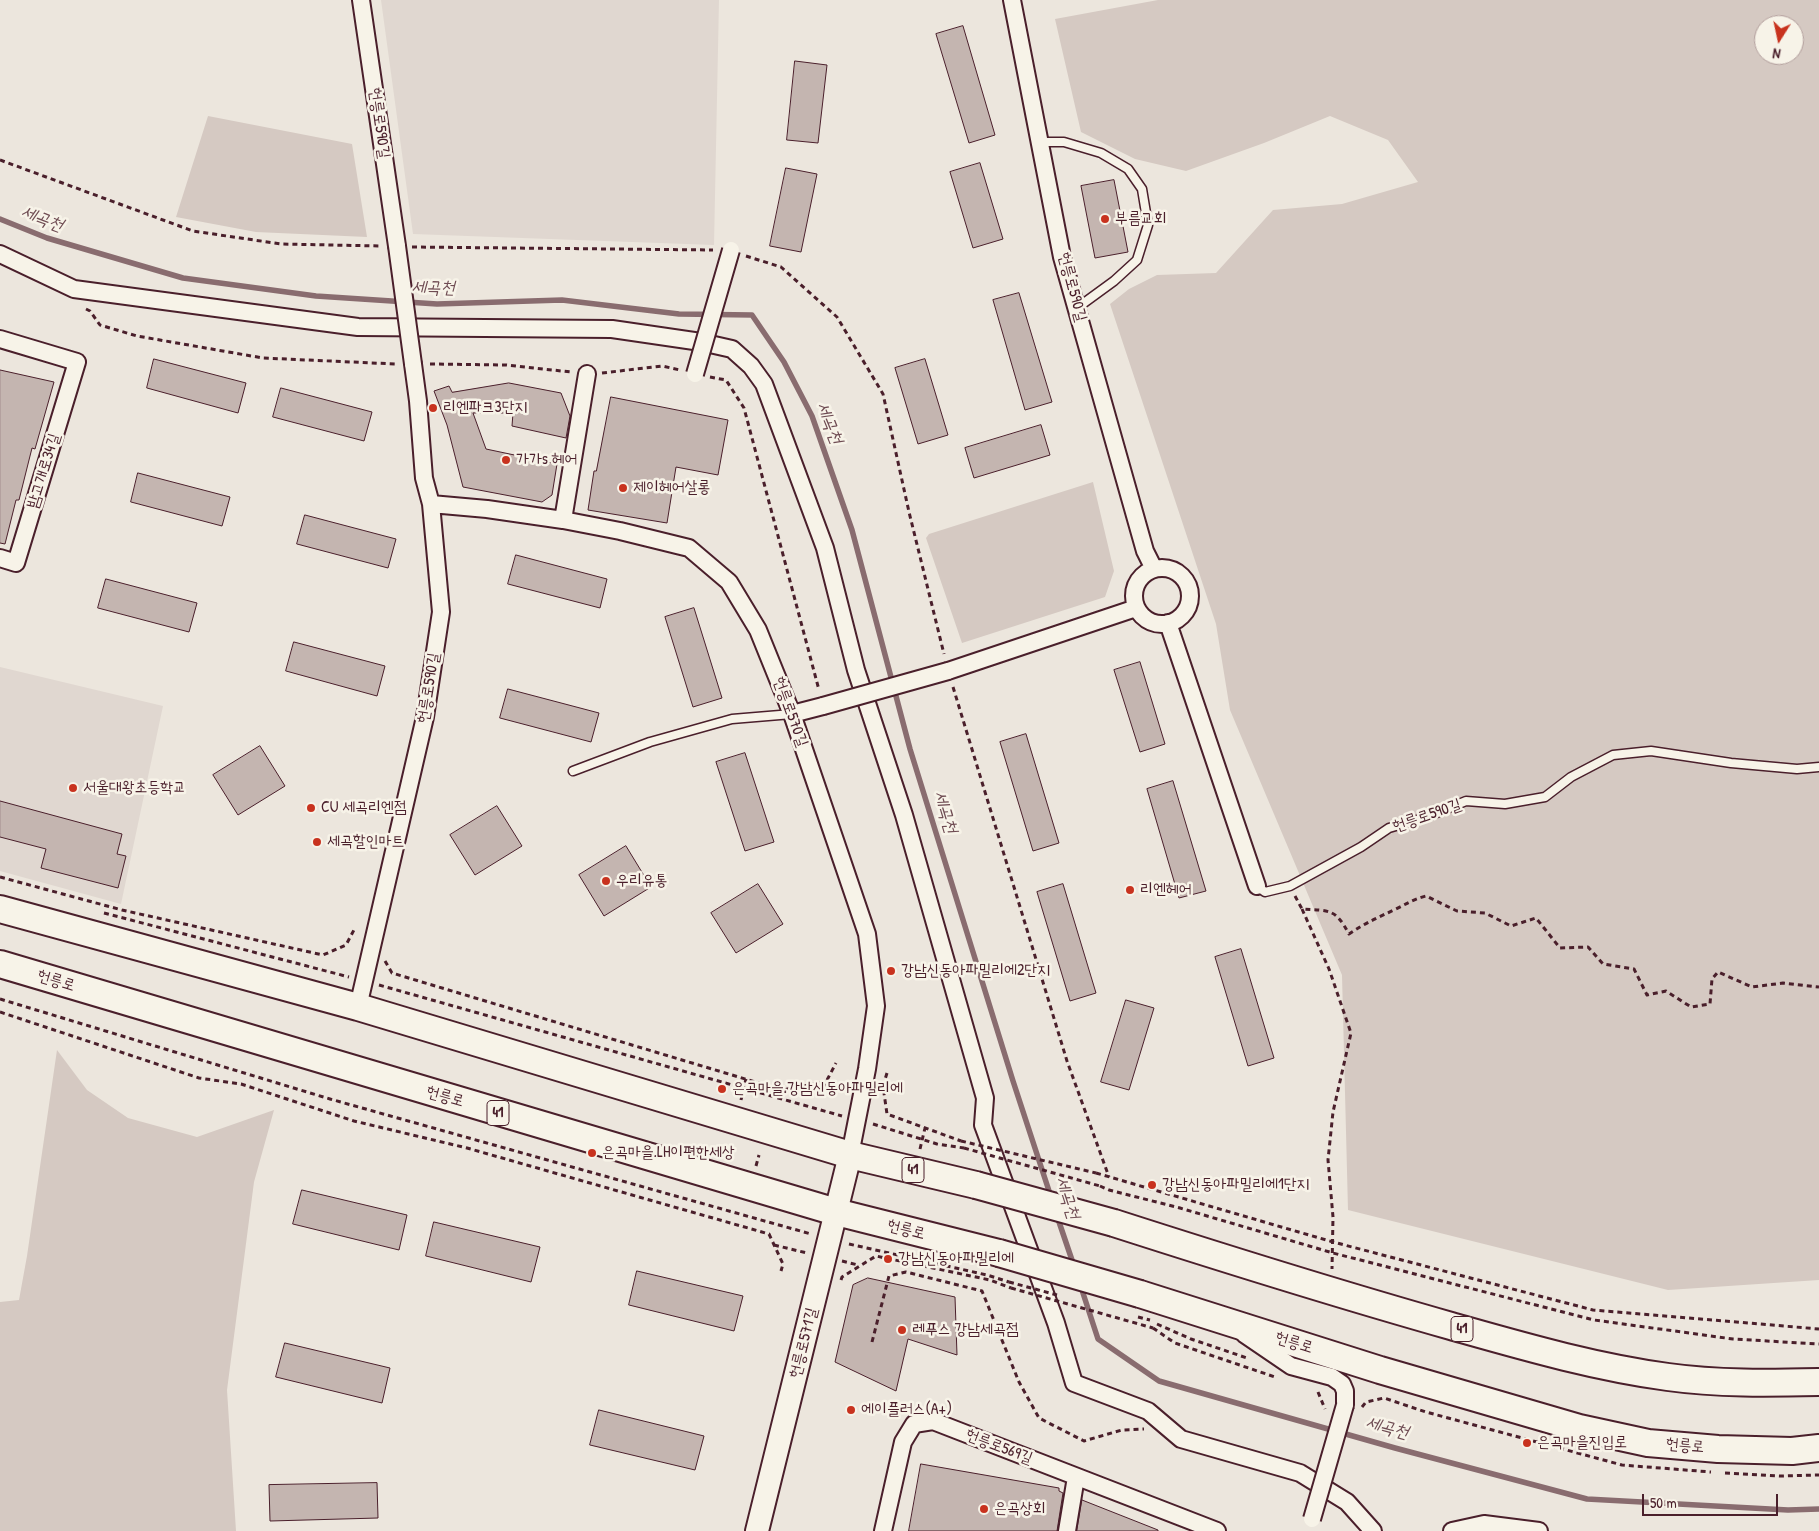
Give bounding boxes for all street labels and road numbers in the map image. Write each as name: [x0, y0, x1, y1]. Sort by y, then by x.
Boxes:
street label: 헌릉로590길: [365, 86, 393, 160]
street label: 헌릉로590길: [1053, 250, 1091, 324]
street label: 밤고개로34길: [23, 431, 65, 511]
street label: 헌릉로590길: [414, 651, 444, 725]
street label: 헌릉로570길: [768, 674, 812, 750]
street label: 헌릉로590길: [1390, 795, 1464, 837]
street label: 헌릉로: [35, 966, 77, 996]
street label: 헌릉로: [424, 1082, 466, 1112]
road number: 41: [487, 1100, 509, 1126]
road number: 41: [902, 1158, 924, 1182]
street label: 헌릉로: [885, 1216, 927, 1244]
street label: 헌릉로571길: [786, 1306, 822, 1380]
road number: 41: [1451, 1316, 1473, 1342]
street label: 헌릉로: [1273, 1328, 1315, 1358]
street label: 헌릉로569길: [963, 1425, 1035, 1469]
street label: 헌릉로: [1665, 1435, 1705, 1457]

